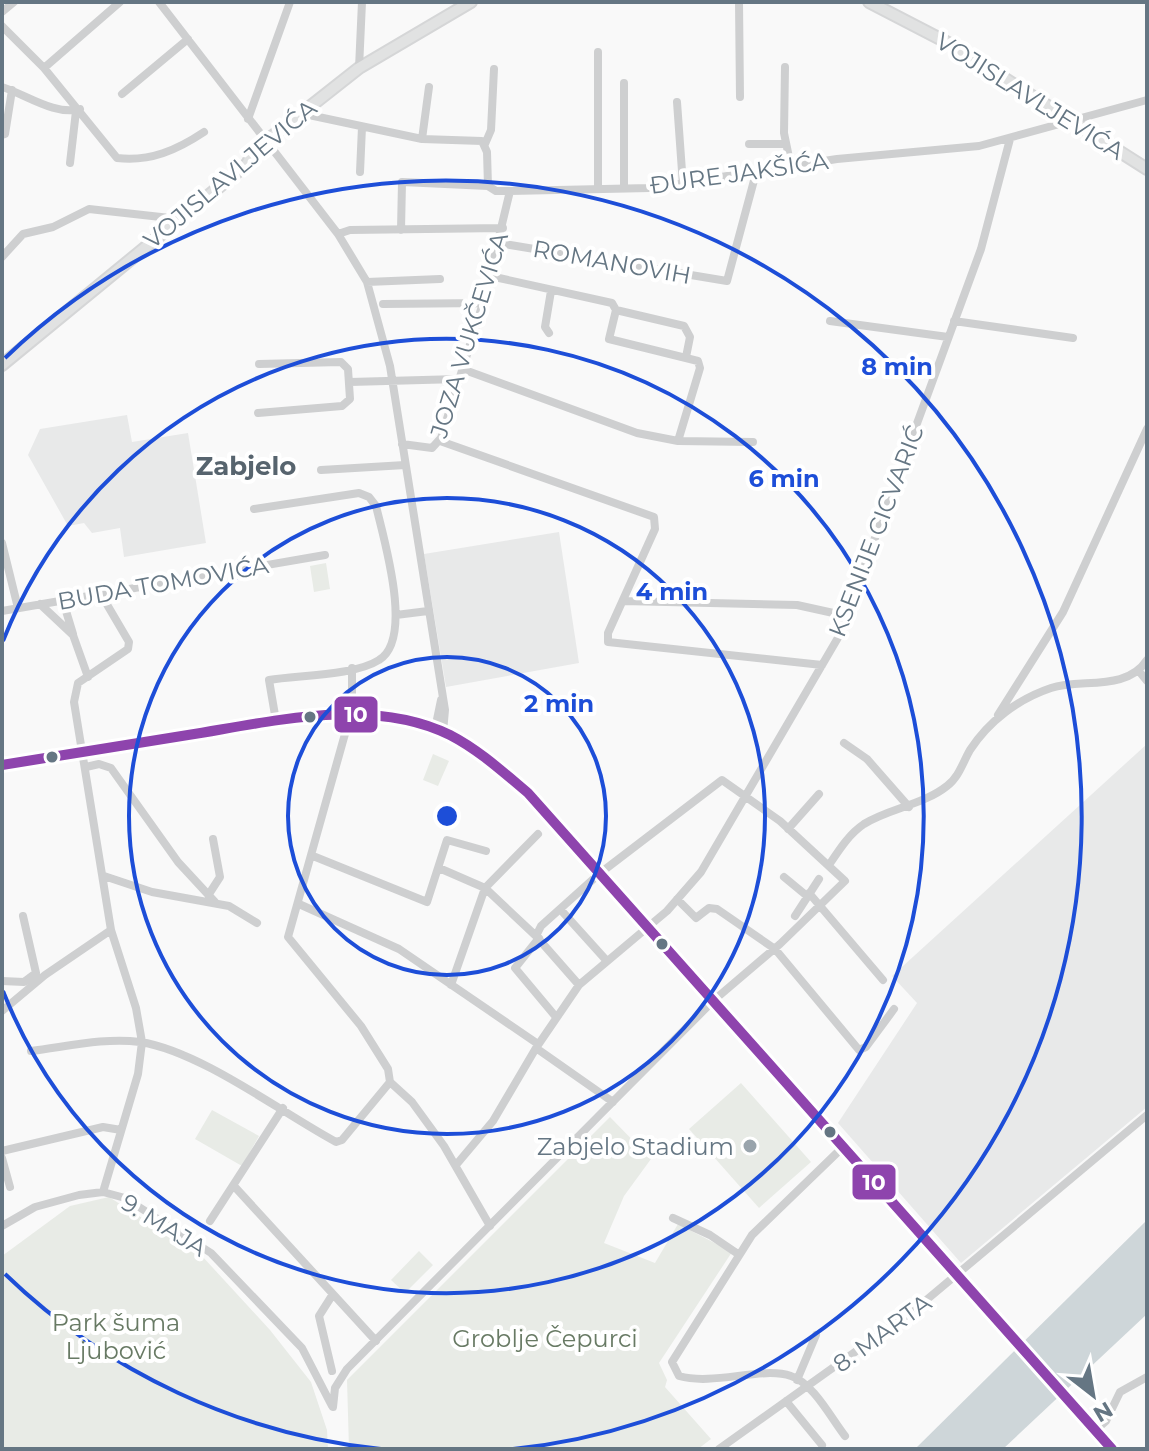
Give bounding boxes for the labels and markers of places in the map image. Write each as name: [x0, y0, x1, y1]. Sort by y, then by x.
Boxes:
unlabelled marker: [302, 709, 318, 725]
unlabelled marker: [44, 749, 60, 765]
centre of rings: [433, 802, 461, 830]
unlabelled marker: [654, 936, 670, 952]
unlabelled marker: [822, 1124, 838, 1140]
place label: Zabjelo Stadium: [537, 1132, 734, 1161]
marker: Zabjelo Stadium: [741, 1137, 759, 1155]

